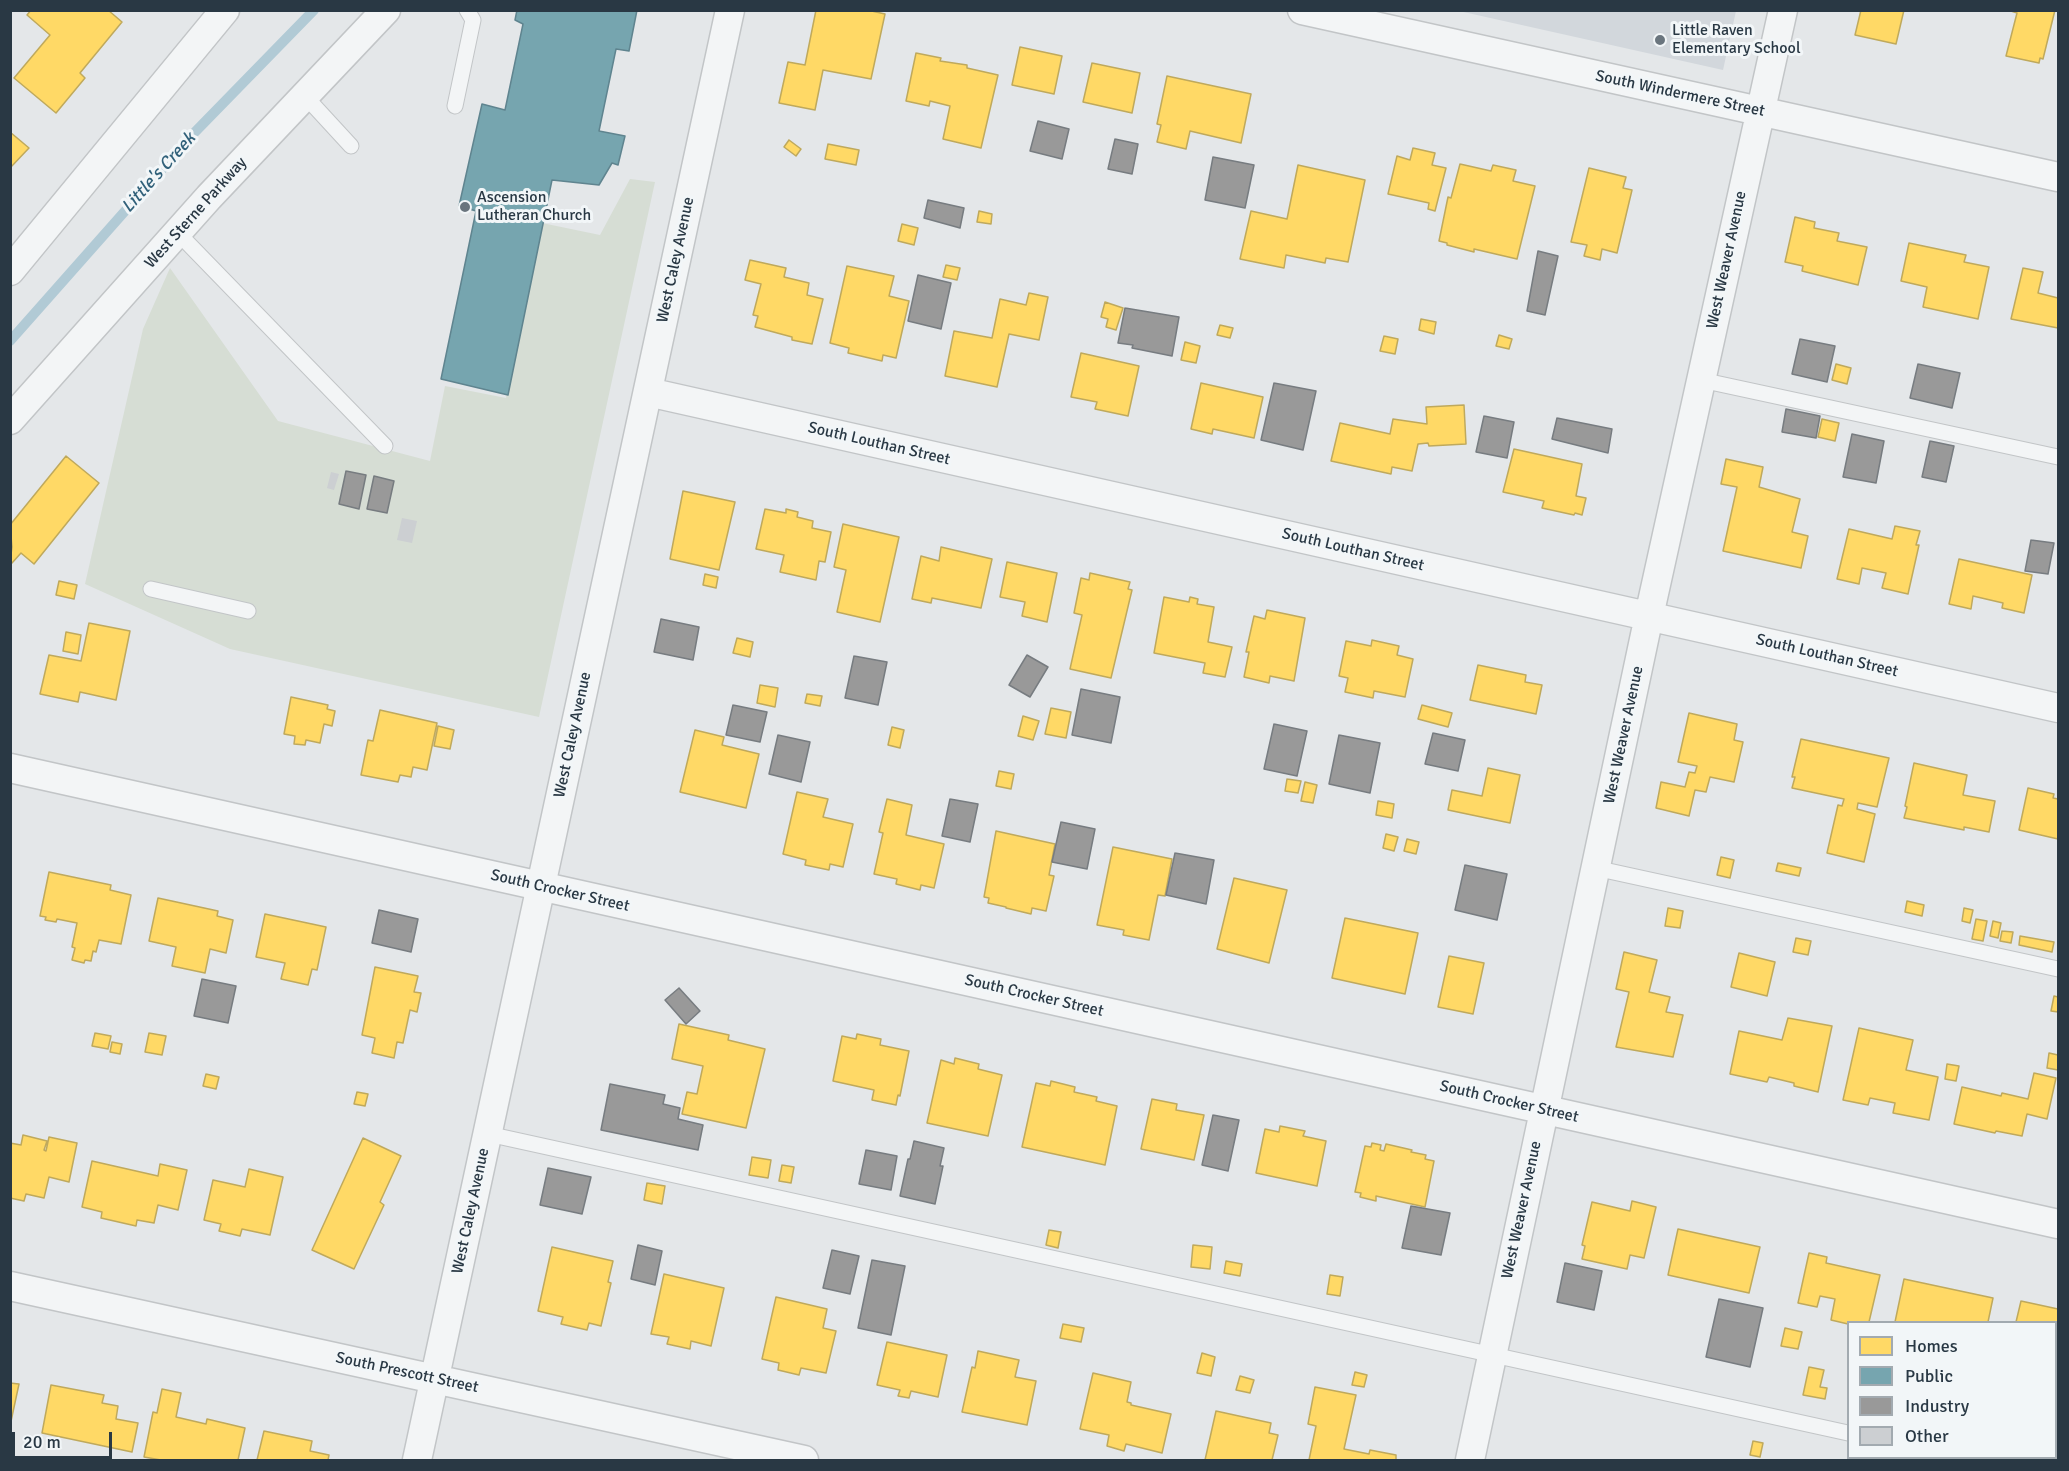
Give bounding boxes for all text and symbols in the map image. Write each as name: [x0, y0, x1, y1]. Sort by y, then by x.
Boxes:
place label: Little Raven Elementary School: [1672, 21, 1801, 59]
marker: Little Raven Elementary School: [1653, 33, 1667, 47]
street label: South Windermere Street: [1594, 67, 1766, 121]
water label: Little's Creek: [117, 128, 201, 218]
street label: West Sterne Parkway: [141, 153, 251, 273]
place label: Ascension Lutheran Church: [477, 188, 591, 226]
street label: West Weaver Avenue: [1703, 189, 1751, 331]
street label: West Caley Avenue: [653, 195, 699, 325]
marker: Ascension Lutheran Church: [458, 200, 472, 214]
street label: South Louthan Street: [806, 418, 952, 470]
street label: South Louthan Street: [1280, 524, 1426, 576]
street label: South Louthan Street: [1754, 630, 1900, 682]
street label: West Weaver Avenue: [1600, 664, 1648, 806]
street label: West Caley Avenue: [550, 670, 596, 800]
street label: South Crocker Street: [489, 866, 631, 916]
street label: South Crocker Street: [963, 971, 1105, 1021]
street label: South Crocker Street: [1438, 1077, 1580, 1127]
street label: West Weaver Avenue: [1498, 1139, 1546, 1281]
street label: West Caley Avenue: [448, 1146, 494, 1276]
legend: [1847, 1321, 2057, 1459]
text: Homes: [1905, 1335, 1958, 1357]
street label: South Prescott Street: [334, 1349, 480, 1397]
text: Public: [1905, 1365, 1953, 1387]
text: Industry: [1905, 1395, 1969, 1417]
scale bar: [15, 1420, 116, 1458]
text: Other: [1905, 1425, 1949, 1447]
text: 20 m: [23, 1431, 61, 1453]

